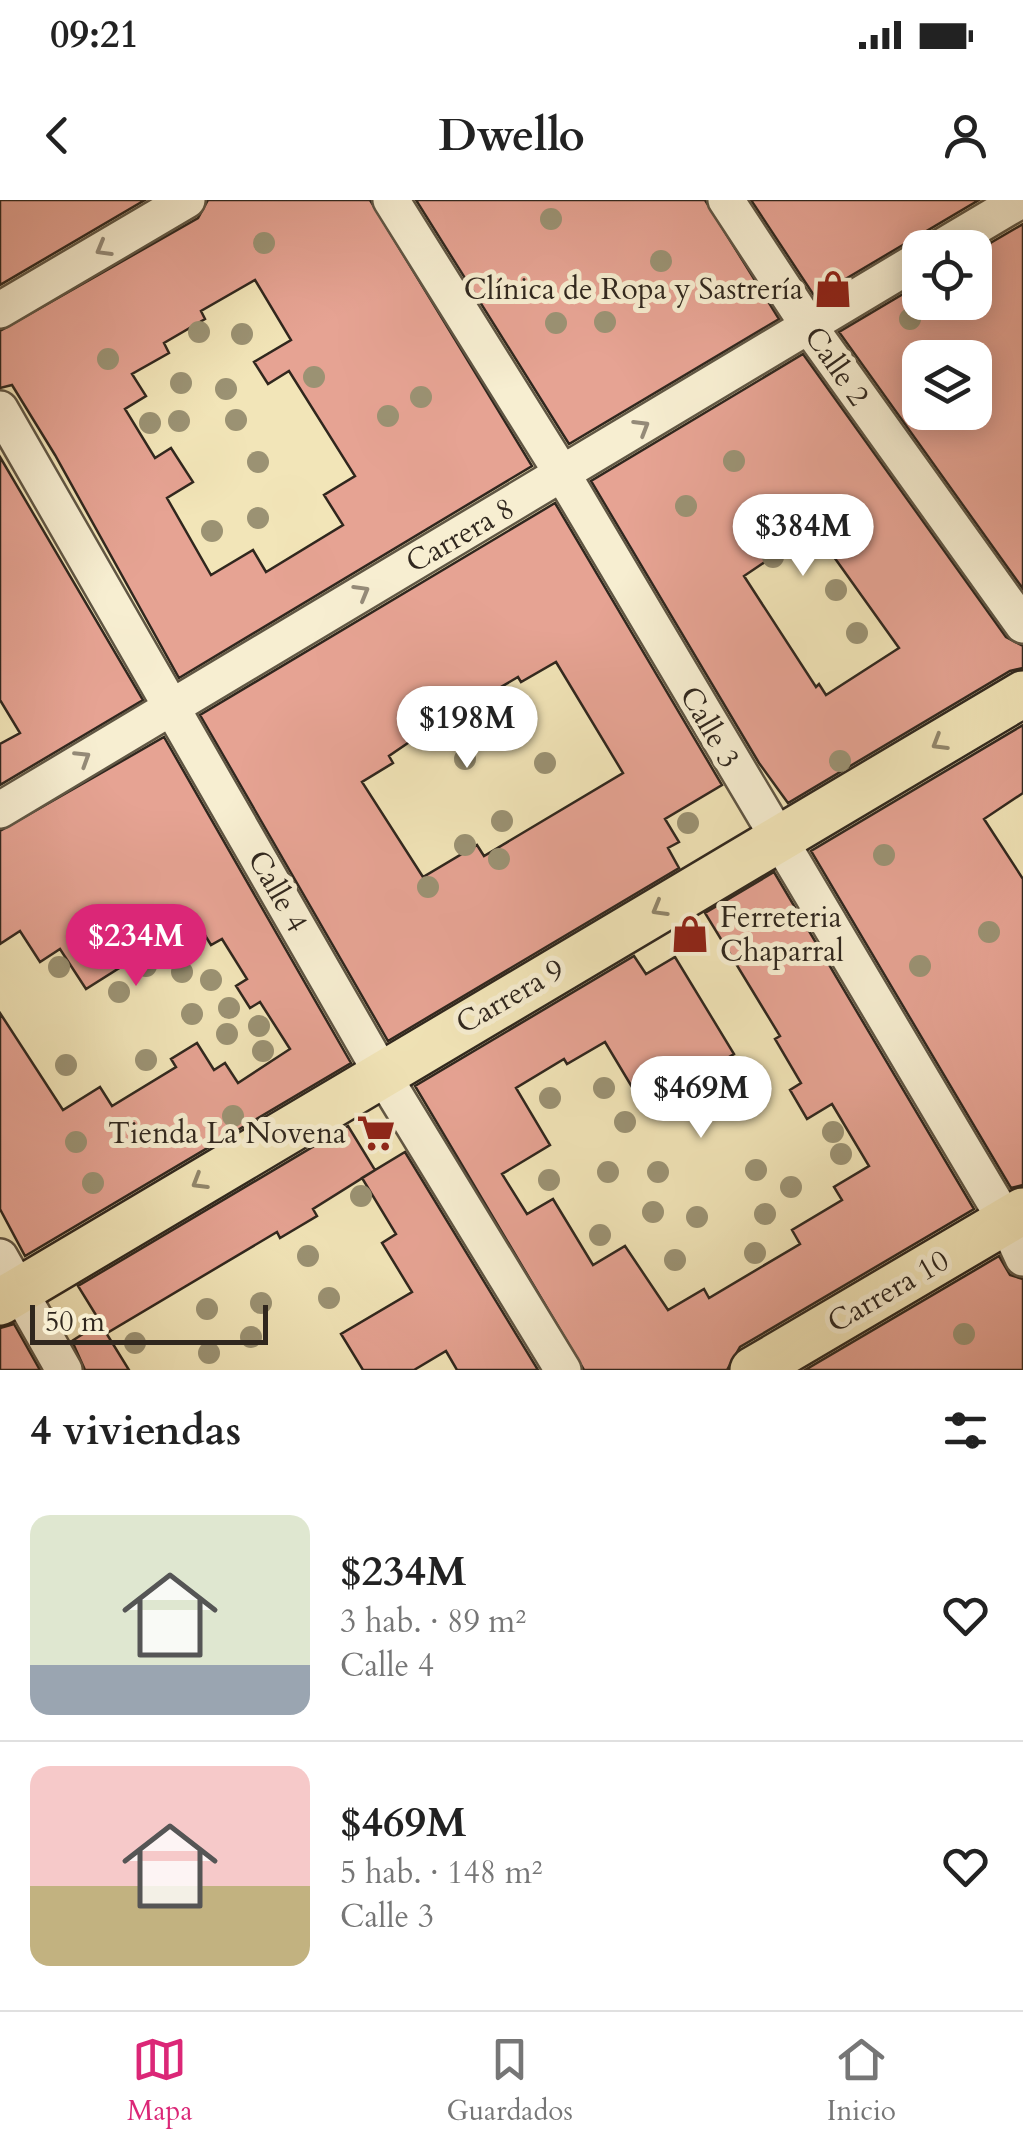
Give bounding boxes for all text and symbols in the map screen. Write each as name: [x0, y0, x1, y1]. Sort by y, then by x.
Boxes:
text: 09:21: [50, 9, 139, 61]
text: Dwello: [438, 105, 585, 166]
icon: back: [30, 108, 85, 163]
icon: person: [938, 108, 993, 163]
map controls: [902, 230, 992, 430]
button: locate: [902, 230, 992, 320]
one-way arrow: [96, 237, 114, 257]
shop icon: Clínica de Ropa y Sastrería: [812, 268, 854, 310]
place label: Clínica de Ropa y Sastrería: [464, 269, 803, 310]
street label: Calle 2: [794, 318, 879, 414]
button: layers: [902, 340, 992, 430]
one-way arrow: [631, 420, 649, 439]
street label: Carrera 8: [399, 488, 522, 583]
pin: $384M: [733, 494, 873, 579]
text: $384M: [755, 504, 851, 548]
one-way arrow: [351, 585, 369, 604]
street label: Calle 3: [670, 679, 749, 776]
pin: $198M: [397, 686, 537, 771]
text: $198M: [419, 696, 515, 740]
one-way arrow: [932, 731, 950, 750]
one-way arrow: [72, 752, 90, 771]
street label: Calle 4: [238, 843, 317, 940]
one-way arrow: [652, 897, 670, 916]
place label: Ferreteria Chaparral: [720, 897, 844, 972]
pin: $234M: [66, 904, 206, 989]
shop icon: Ferreteria Chaparral: [669, 913, 711, 955]
text: $234M: [88, 914, 184, 958]
street label: Carrera 9: [449, 949, 572, 1044]
pin: $469M: [631, 1056, 771, 1141]
text: $469M: [653, 1066, 749, 1110]
supermarket icon: Tienda La Novena: [355, 1112, 397, 1154]
place label: Tienda La Novena: [108, 1113, 346, 1154]
one-way arrow: [192, 1170, 210, 1189]
street label: Carrera 10: [820, 1240, 957, 1343]
scale bar: [30, 1300, 268, 1344]
text: 50 m: [45, 1303, 105, 1341]
text: 4 viviendas: [30, 1402, 241, 1459]
icon: filters: [938, 1403, 993, 1458]
text: $234M: [340, 1543, 467, 1600]
icon: home: [110, 1555, 230, 1675]
icon: heart: [938, 1588, 993, 1643]
text: 3 hab. · 89 m²: [340, 1600, 526, 1644]
text: Calle 4: [340, 1644, 434, 1688]
text: $469M: [340, 1794, 467, 1851]
icon: home: [110, 1806, 230, 1926]
icon: heart: [938, 1839, 993, 1894]
text: 5 hab. · 148 m²: [340, 1851, 543, 1895]
text: Calle 3: [340, 1895, 434, 1939]
tab: Mapa: [127, 2032, 193, 2130]
tab: Guardados: [447, 2032, 573, 2130]
tab: Inicio: [827, 2032, 896, 2130]

